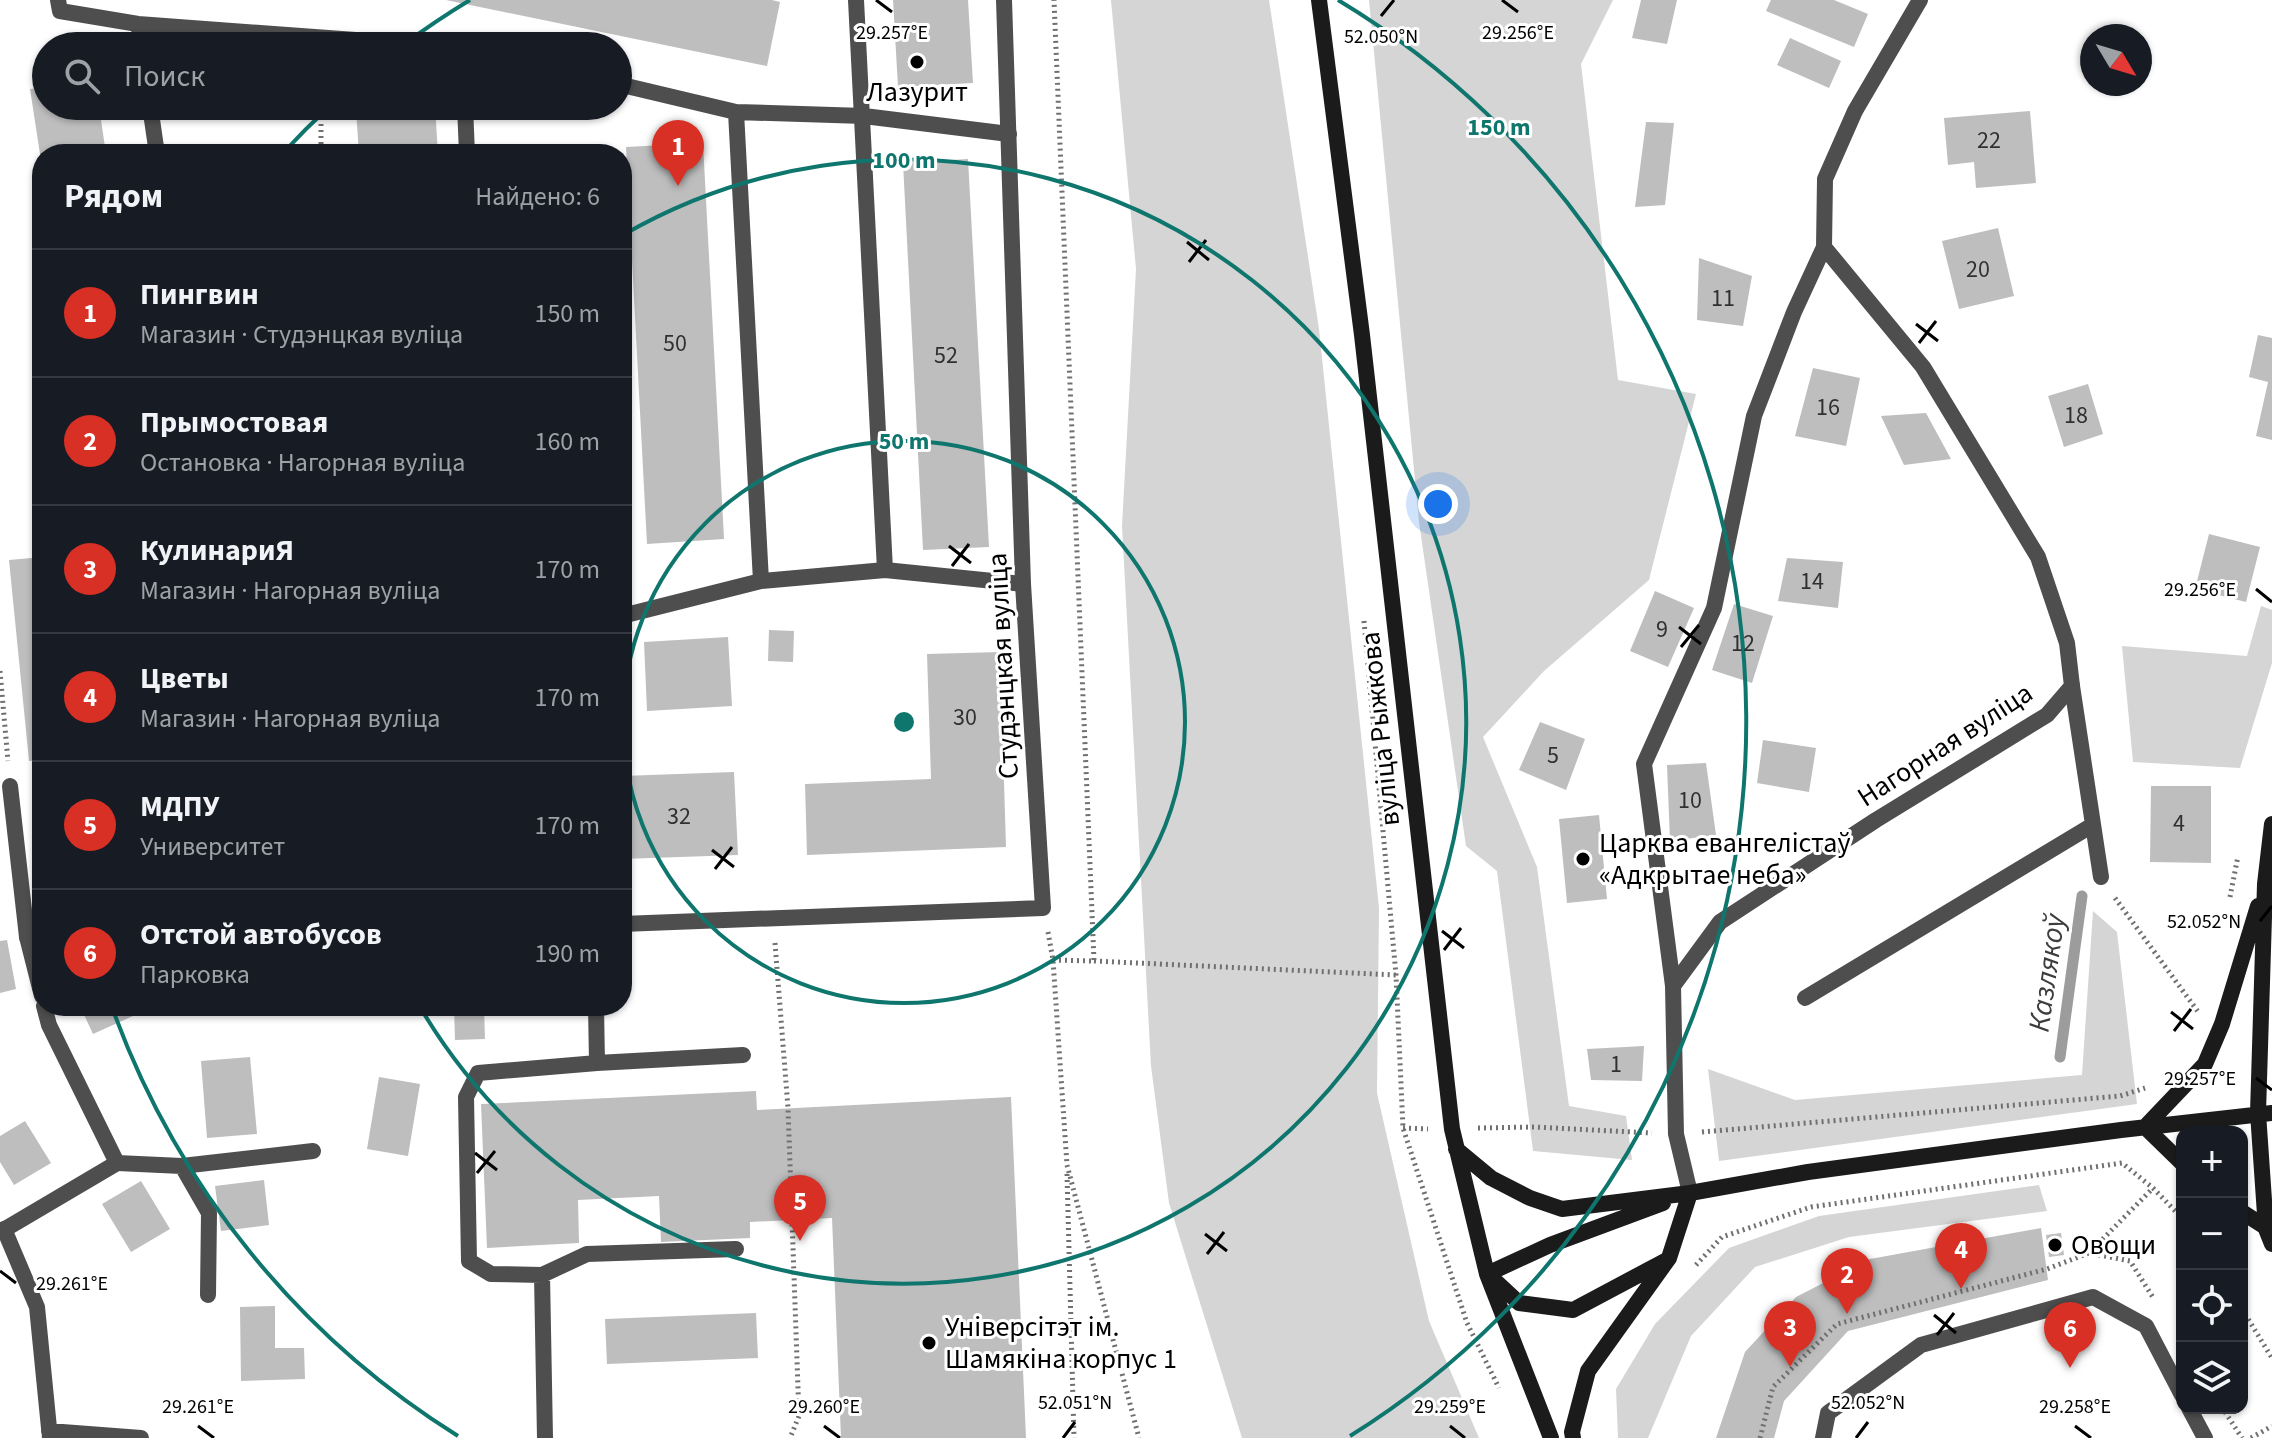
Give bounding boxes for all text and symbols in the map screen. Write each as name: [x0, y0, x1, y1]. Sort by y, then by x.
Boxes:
text: 29.257°E: [856, 19, 928, 47]
text: 29.256°E: [1482, 19, 1554, 47]
text: 52.050°N: [1344, 23, 1418, 51]
north arrow: [2080, 24, 2152, 96]
search box: [32, 32, 632, 120]
marker: Лазурит: [908, 53, 926, 71]
icon: search: [60, 54, 104, 98]
text: Поиск: [124, 55, 205, 98]
place label: Лазурит: [866, 72, 968, 112]
text: 150 m: [1467, 110, 1531, 145]
pin: 1: [652, 120, 704, 186]
house number: 22: [1977, 123, 2001, 158]
text: 100 m: [872, 143, 936, 178]
text: Рядом: [64, 172, 163, 221]
text: Найдено: 6: [475, 178, 600, 215]
house number: 20: [1966, 252, 1990, 287]
text: Пингвин: [140, 273, 259, 316]
house number: 11: [1711, 281, 1735, 316]
text: 1: [83, 295, 97, 332]
text: 150 m: [534, 295, 600, 332]
text: Магазин · Студэнцкая вуліца: [140, 316, 463, 353]
house number: 50: [663, 326, 687, 361]
house number: 52: [934, 338, 958, 373]
house number: 16: [1816, 390, 1840, 425]
house number: 18: [2064, 398, 2088, 433]
text: Прымостовая: [140, 401, 328, 444]
text: 2: [83, 423, 97, 460]
text: 160 m: [534, 423, 600, 460]
text: 50 m: [879, 424, 929, 459]
text: Остановка · Нагорная вуліца: [140, 444, 465, 481]
your location: [1418, 484, 1458, 524]
text: КулинариЯ: [140, 529, 294, 572]
text: 3: [83, 551, 97, 588]
text: 170 m: [534, 551, 600, 588]
street label: Студэнцкая вуліца: [977, 552, 1029, 780]
house number: 14: [1800, 564, 1824, 599]
text: Магазин · Нагорная вуліца: [140, 572, 440, 609]
text: 29.256°E: [2164, 576, 2236, 604]
house number: 9: [1656, 612, 1668, 647]
house number: 12: [1731, 626, 1755, 661]
street label: вуліца Рыжкова: [1350, 630, 1410, 828]
text: Цветы: [140, 657, 229, 700]
street label: Нагорная вуліца: [1849, 673, 2041, 817]
text: 4: [83, 679, 97, 716]
text: 170 m: [534, 679, 600, 716]
text: Магазин · Нагорная вуліца: [140, 700, 440, 737]
house number: 30: [953, 700, 977, 735]
centre of rings: [890, 708, 918, 736]
house number: 5: [1547, 738, 1559, 773]
house number: 10: [1678, 783, 1702, 818]
text: МДПУ: [140, 785, 219, 828]
house number: 32: [667, 799, 691, 834]
house number: 4: [2173, 806, 2185, 841]
text: 5: [83, 807, 97, 844]
text: 170 m: [534, 807, 600, 844]
place label: Царква евангелістаў «Адкрытае неба»: [1599, 823, 1851, 895]
text: Университет: [140, 828, 285, 865]
marker: Царква евангелістаў «Адкрытае неба»: [1574, 850, 1592, 868]
text: 52.052°N: [2167, 908, 2241, 936]
water label: Казлякоў: [2017, 910, 2077, 1035]
text: Отстой автобусов: [140, 913, 382, 956]
text: 6: [83, 935, 97, 972]
text: 190 m: [534, 935, 600, 972]
text: Парковка: [140, 956, 250, 993]
house number: 1: [1610, 1047, 1622, 1082]
text: 29.257°E: [2164, 1065, 2236, 1093]
map controls: [2176, 1126, 2248, 1414]
button: +: [2176, 1126, 2248, 1198]
pin: 5: [774, 1175, 826, 1241]
button: −: [2176, 1198, 2248, 1270]
pin: 4: [1935, 1223, 1987, 1289]
place label: Овощи: [2071, 1225, 2156, 1265]
marker: Овощи: [2046, 1236, 2064, 1254]
pin: 2: [1821, 1248, 1873, 1314]
text: 29.261°E: [36, 1270, 108, 1298]
button: locate: [2176, 1270, 2248, 1342]
pin: 3: [1764, 1301, 1816, 1367]
pin: 6: [2044, 1302, 2096, 1368]
place label: Універсітэт ім. Шамякіна корпус 1: [945, 1307, 1177, 1379]
marker: Універсітэт ім. Шамякіна корпус 1: [920, 1334, 938, 1352]
button: layers: [2176, 1342, 2248, 1414]
text: 52.051°N: [1038, 1389, 1112, 1417]
text: 52.052°N: [1831, 1389, 1905, 1417]
text: 29.261°E: [162, 1393, 234, 1421]
text: 29.260°E: [788, 1393, 860, 1421]
text: 29.259°E: [1414, 1393, 1486, 1421]
text: 29.258°E: [2039, 1393, 2111, 1421]

